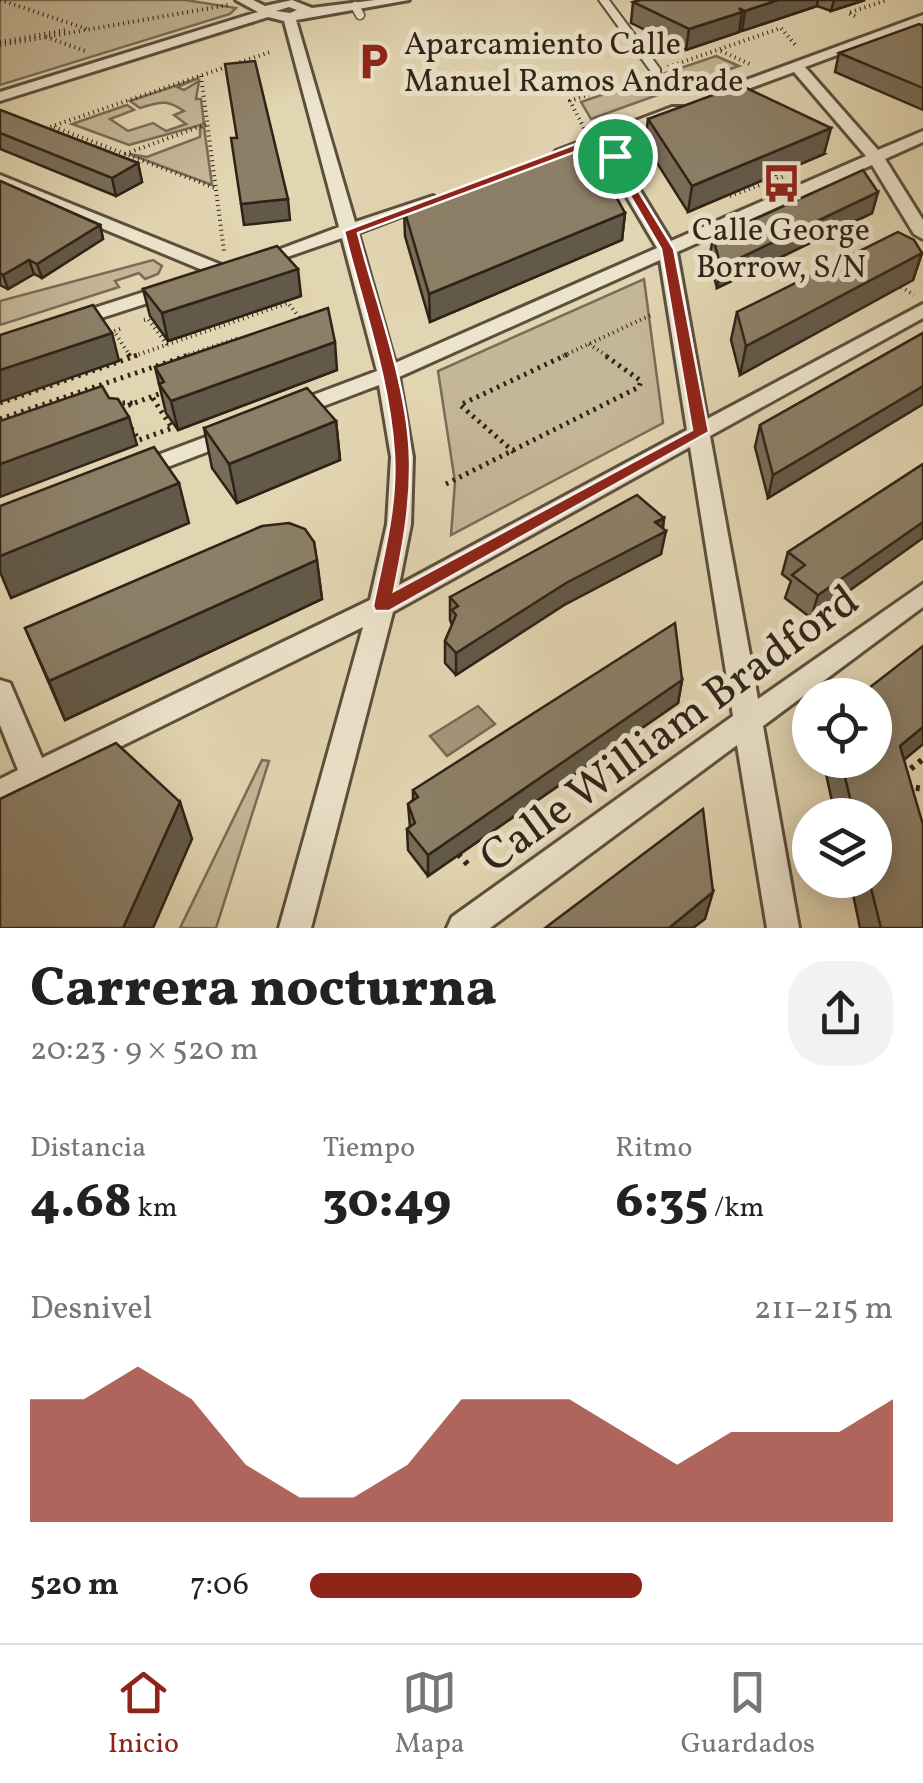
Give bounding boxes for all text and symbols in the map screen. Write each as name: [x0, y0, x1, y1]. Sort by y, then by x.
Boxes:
place label: Aparcamiento Calle Manuel Ramos Andrade: [404, 24, 744, 105]
parking icon: Aparcamiento Calle Manuel Ramos Andrade: [353, 40, 395, 82]
pin: [573, 114, 658, 199]
icon: arrive: [588, 129, 643, 184]
bus stop icon: Calle George Borrow, S/N: [760, 163, 802, 205]
place label: Calle George Borrow, S/N: [692, 210, 870, 291]
street label: Calle William Bradford: [468, 571, 873, 890]
map controls: [792, 678, 892, 898]
button: locate: [792, 678, 892, 778]
button: layers: [792, 798, 892, 898]
text: Carrera nocturna: [30, 953, 497, 1029]
button: share: [788, 961, 893, 1066]
text: 20:23 · 9 × 520 m: [30, 1029, 259, 1073]
text: Distancia: [30, 1129, 146, 1168]
text: Tiempo: [323, 1129, 415, 1168]
text: Ritmo: [615, 1129, 692, 1168]
text: 4.68: [30, 1168, 132, 1238]
text: 30:49: [323, 1168, 451, 1238]
text: 6:35: [615, 1168, 708, 1238]
text: km: [132, 1189, 178, 1228]
text: /km: [708, 1189, 764, 1228]
text: Desnivel: [30, 1288, 152, 1332]
text: 211–215 m: [754, 1288, 893, 1332]
text: 520 m: [30, 1564, 119, 1608]
text: 7:06: [190, 1564, 249, 1608]
tab: Inicio: [108, 1665, 179, 1764]
tab: Mapa: [395, 1665, 465, 1764]
tab: Guardados: [681, 1665, 815, 1764]

